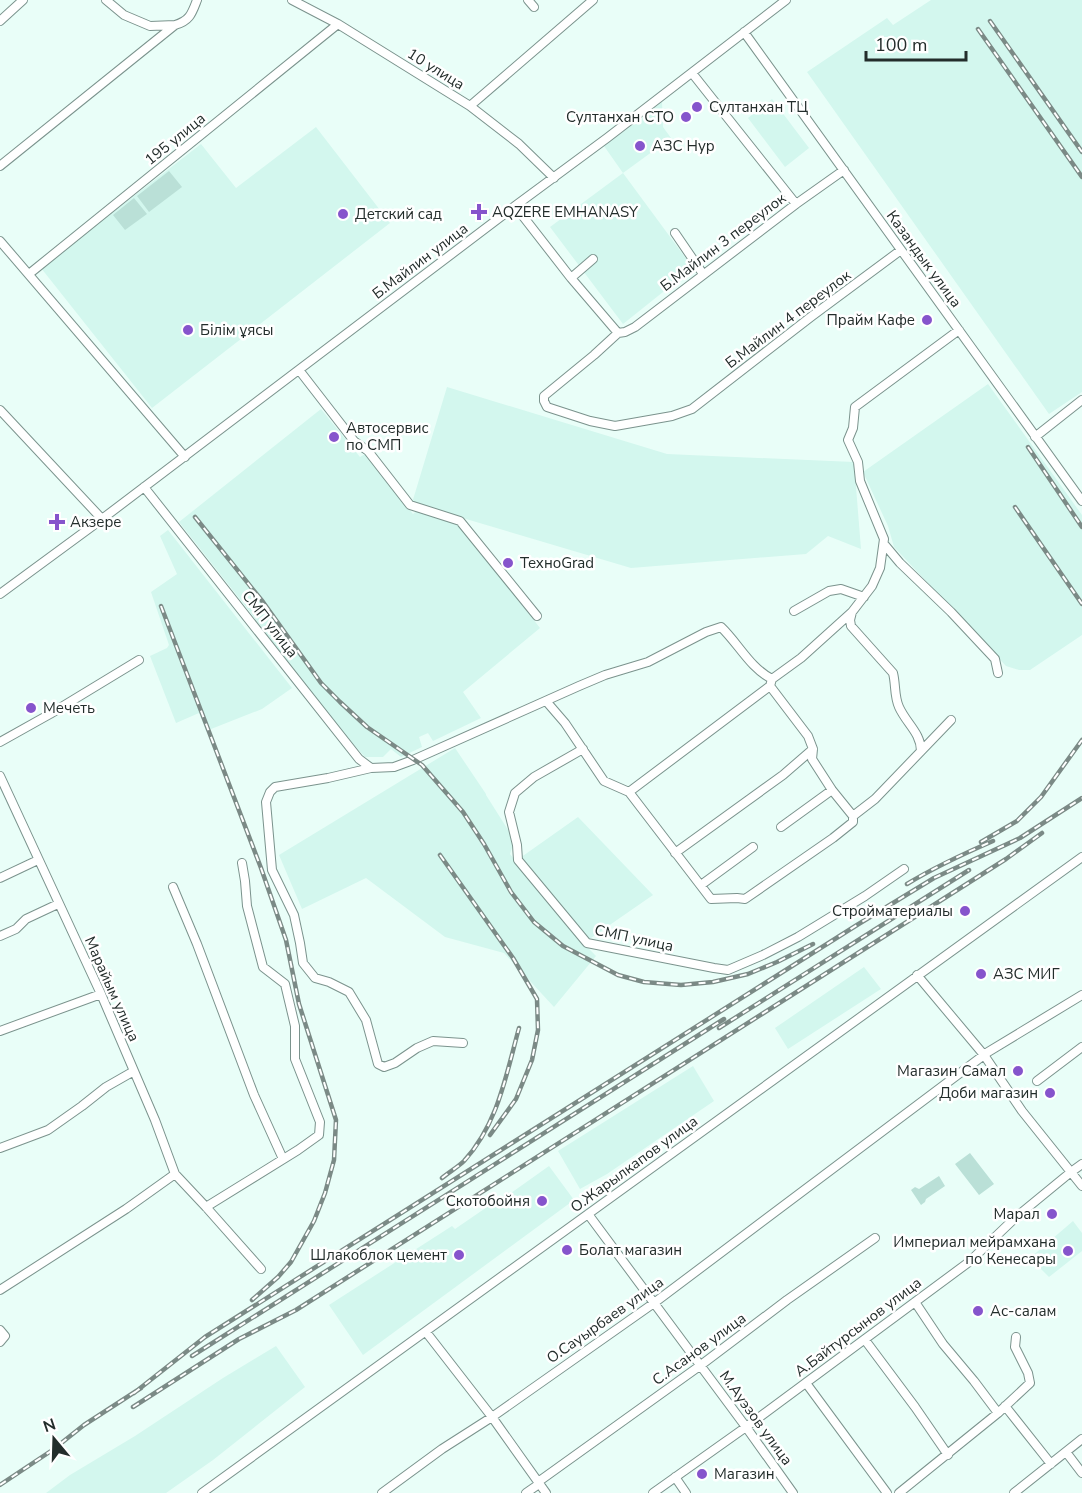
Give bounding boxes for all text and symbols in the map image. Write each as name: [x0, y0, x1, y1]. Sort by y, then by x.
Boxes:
scale bar: [866, 24, 966, 62]
text: 100 m: [875, 33, 927, 57]
street label: 10 улица: [404, 44, 468, 94]
place label: Султанхан ТЦ: [709, 97, 808, 117]
marker: Султанхан ТЦ: [690, 100, 704, 114]
place label: Султанхан СТО: [566, 107, 674, 127]
street label: 195 улица: [140, 108, 210, 170]
marker: Султанхан СТО: [679, 110, 693, 124]
place label: АЗС Нур: [652, 136, 715, 156]
marker: АЗС Нур: [633, 139, 647, 153]
street label: Б.Майлин 3 переулок: [656, 188, 790, 296]
place label: AQZERE EMHANASY: [492, 202, 639, 222]
marker: AQZERE EMHANASY: [470, 203, 488, 221]
place label: Детский сад: [355, 204, 442, 224]
street label: Казандык улица: [882, 206, 966, 312]
marker: Детский сад: [336, 207, 350, 221]
street label: Б.Майлин улица: [368, 218, 472, 304]
street label: Б.Майлин 4 переулок: [721, 265, 855, 373]
place label: Прайм Кафе: [826, 310, 915, 330]
marker: Прайм Кафе: [920, 313, 934, 327]
place label: Білім ұясы: [200, 320, 273, 340]
marker: Білім ұясы: [181, 323, 195, 337]
place label: Автосервис по СМП: [346, 418, 429, 455]
marker: Автосервис по СМП: [327, 430, 341, 444]
place label: Акзере: [70, 512, 121, 532]
marker: Акзере: [48, 513, 66, 531]
place label: ТехноGrad: [520, 553, 594, 573]
marker: ТехноGrad: [501, 556, 515, 570]
street label: СМП улица: [238, 586, 302, 662]
place label: Мечеть: [43, 698, 95, 718]
marker: Мечеть: [24, 701, 38, 715]
place label: Стройматериалы: [832, 901, 953, 921]
marker: Стройматериалы: [958, 904, 972, 918]
street label: СМП улица: [593, 920, 675, 956]
street label: Марайым улица: [80, 933, 144, 1045]
place label: АЗС МИГ: [993, 964, 1060, 984]
marker: АЗС МИГ: [974, 967, 988, 981]
place label: Магазин Самал: [897, 1061, 1006, 1081]
marker: Магазин Самал: [1011, 1064, 1025, 1078]
place label: Доби магазин: [939, 1083, 1038, 1103]
marker: Доби магазин: [1043, 1086, 1057, 1100]
street label: О.Жарылкапов улица: [566, 1111, 702, 1217]
place label: Скотобойня: [446, 1191, 530, 1211]
marker: Скотобойня: [535, 1194, 549, 1208]
place label: Марал: [993, 1204, 1040, 1224]
marker: Марал: [1045, 1207, 1059, 1221]
place label: Империал мейрамхана по Кенесары: [893, 1232, 1056, 1269]
place label: Болат магазин: [579, 1240, 682, 1260]
marker: Болат магазин: [560, 1243, 574, 1257]
marker: Империал мейрамхана по Кенесары: [1061, 1244, 1075, 1258]
place label: Шлакоблок цемент: [310, 1245, 447, 1265]
marker: Шлакоблок цемент: [452, 1248, 466, 1262]
street label: О.Сауырбаев улица: [543, 1272, 667, 1368]
street label: А.Байтурсынов улица: [790, 1273, 926, 1381]
place label: Ас-салам: [990, 1301, 1056, 1321]
marker: Ас-салам: [971, 1304, 985, 1318]
street label: С.Асанов улица: [648, 1308, 750, 1390]
street label: М.Ауэзов улица: [715, 1367, 797, 1469]
north arrow: [24, 1409, 84, 1469]
text: N: [40, 1413, 59, 1438]
place label: Магазин: [714, 1464, 775, 1484]
marker: Магазин: [695, 1467, 709, 1481]

